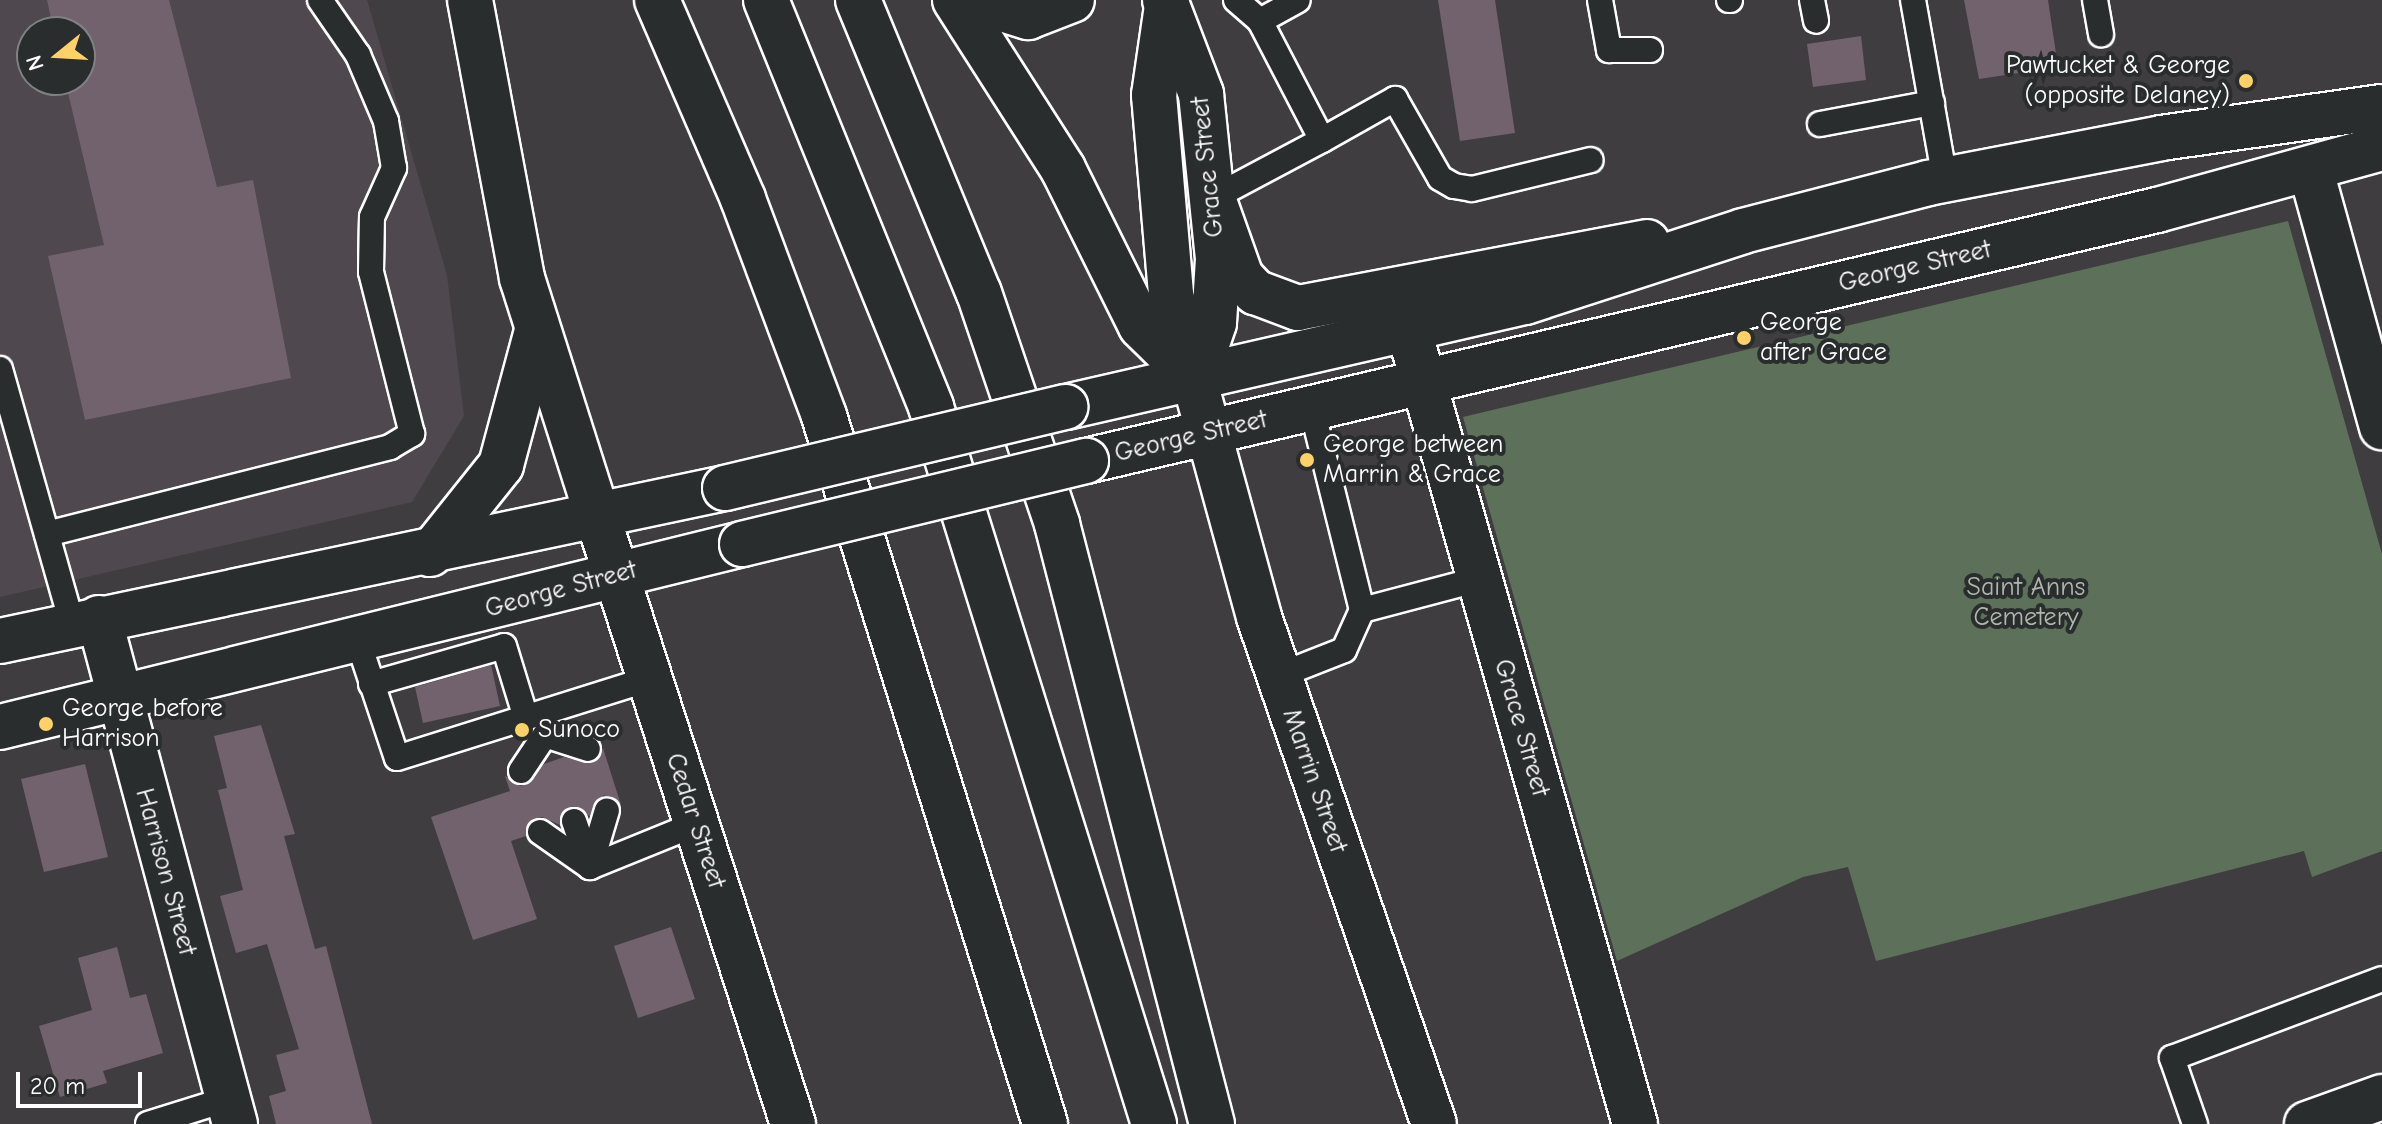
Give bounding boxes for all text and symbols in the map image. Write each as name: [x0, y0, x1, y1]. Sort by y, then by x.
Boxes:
north arrow: [16, 16, 96, 96]
place label: Pawtucket & George (opposite Delaney): [2006, 50, 2230, 112]
text: N: [20, 52, 50, 74]
marker: Pawtucket & George (opposite Delaney): [2237, 72, 2255, 90]
street label: Grace Street: [1185, 95, 1231, 239]
street label: George Street: [1836, 234, 1994, 300]
place label: George after Grace: [1760, 307, 1887, 368]
marker: George after Grace: [1735, 329, 1753, 347]
street label: George Street: [1112, 404, 1270, 470]
place label: George between Marrin & Grace: [1323, 429, 1503, 490]
marker: George between Marrin & Grace: [1298, 451, 1316, 469]
street label: George Street: [482, 555, 640, 625]
park label: Saint Anns Cemetery: [1967, 572, 2085, 634]
street label: Grace Street: [1487, 656, 1555, 800]
place label: George before Harrison: [62, 693, 223, 754]
street label: Marrin Street: [1275, 705, 1353, 857]
place label: Sunoco: [538, 714, 620, 746]
marker: George before Harrison: [37, 715, 55, 733]
marker: Sunoco: [513, 721, 531, 739]
street label: Cedar Street: [658, 749, 732, 893]
street label: Harrison Street: [128, 785, 202, 959]
scale bar: [20, 1056, 146, 1106]
text: 20 m: [30, 1072, 85, 1100]

